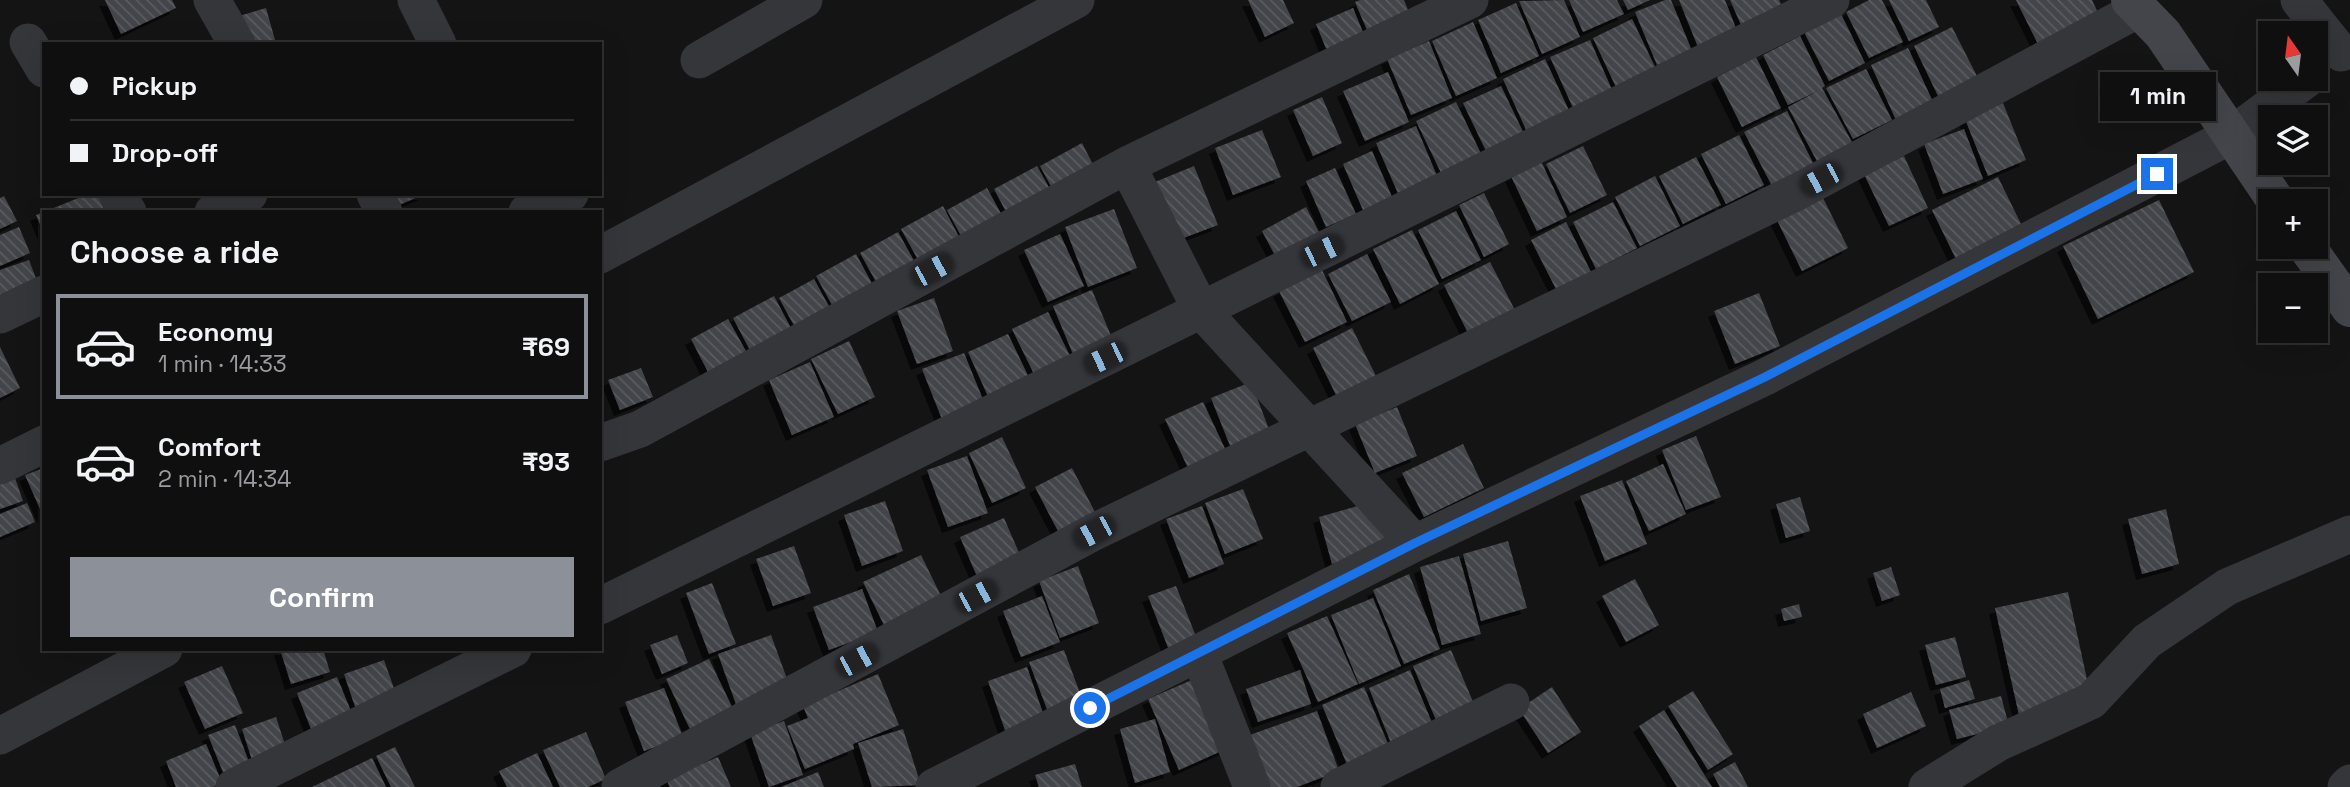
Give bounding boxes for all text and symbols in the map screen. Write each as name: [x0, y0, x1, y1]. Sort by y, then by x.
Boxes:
north arrow: [2258, 21, 2328, 91]
map controls: [2258, 21, 2328, 343]
text: Pickup: [112, 69, 197, 103]
callout: 1 min: [2099, 72, 2215, 122]
text: 1 min: [2130, 81, 2186, 111]
button: layers: [2258, 105, 2328, 175]
text: Drop-off: [112, 136, 218, 170]
route end: [2141, 158, 2173, 190]
car: [1798, 160, 1845, 198]
button: +: [2258, 189, 2328, 259]
text: Choose a ride: [70, 232, 280, 272]
car: [1299, 232, 1346, 270]
car: [909, 251, 956, 289]
button: −: [2258, 273, 2328, 343]
icon: car: [74, 315, 137, 378]
text: Economy: [158, 315, 274, 349]
text: ₹69: [522, 330, 570, 364]
car: [1082, 339, 1129, 377]
text: 1 min · 14:33: [158, 349, 287, 379]
icon: car: [74, 430, 137, 493]
text: Comfort: [158, 430, 261, 464]
text: ₹93: [522, 445, 570, 479]
text: 2 min · 14:34: [158, 464, 292, 494]
car: [1071, 513, 1118, 551]
button: Confirm: [70, 557, 574, 637]
car: [953, 577, 1000, 615]
car: [834, 641, 881, 679]
route start: [1074, 692, 1106, 724]

